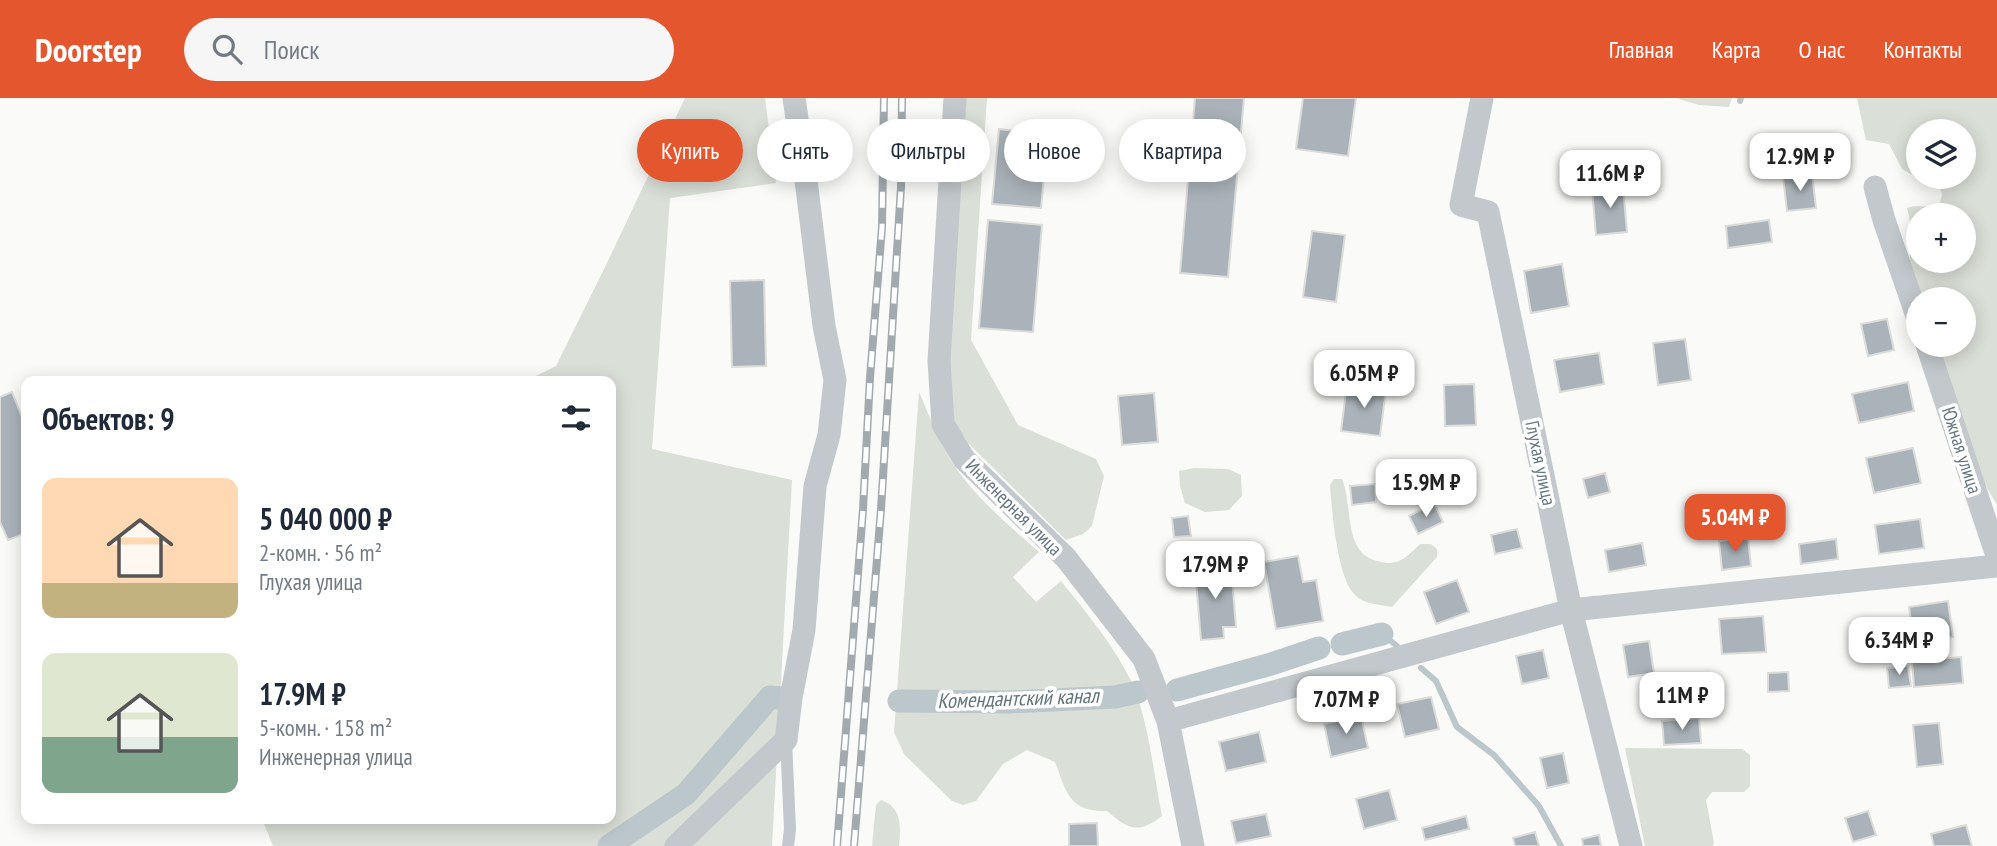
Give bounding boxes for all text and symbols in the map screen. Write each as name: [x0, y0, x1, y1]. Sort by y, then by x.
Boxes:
search box: [184, 18, 674, 81]
text: Doorstep: [35, 28, 142, 71]
icon: search: [208, 30, 246, 68]
text: Поиск: [264, 33, 319, 66]
text: Главная: [1609, 34, 1674, 65]
text: Карта: [1712, 34, 1761, 65]
text: О нас: [1799, 34, 1845, 65]
text: Контакты: [1883, 34, 1962, 65]
chip: Купить: [637, 119, 743, 182]
chip: Снять: [757, 119, 853, 182]
chip: Фильтры: [867, 119, 990, 182]
chip: Новое: [1004, 119, 1105, 182]
chip: Квартира: [1119, 119, 1246, 182]
map controls: [1906, 119, 1976, 357]
button: layers: [1906, 119, 1976, 189]
pin: 12.9M ₽: [1735, 134, 1865, 193]
text: 12.9M ₽: [1766, 141, 1834, 170]
pin: 11.6M ₽: [1545, 150, 1675, 210]
text: 11.6M ₽: [1576, 158, 1644, 187]
button: +: [1906, 203, 1976, 273]
button: −: [1906, 287, 1976, 357]
pin: 6.05M ₽: [1299, 350, 1429, 410]
text: 6.05M ₽: [1330, 358, 1398, 387]
text: Объектов: 9: [42, 399, 175, 438]
icon: filters: [557, 399, 595, 437]
street label: Южная улица: [1937, 404, 1987, 496]
street label: Глухая улица: [1520, 419, 1562, 507]
street label: Инженерная улица: [961, 454, 1067, 560]
pin: 15.9M ₽: [1361, 460, 1491, 519]
text: 15.9M ₽: [1392, 467, 1460, 496]
pin: 5.04M ₽: [1670, 494, 1800, 554]
text: 5 040 000 ₽: [259, 499, 392, 538]
text: 5.04M ₽: [1701, 502, 1769, 531]
icon: home: [98, 506, 182, 590]
text: 2-комн. · 56 m²: [259, 538, 382, 567]
pin: 17.9M ₽: [1150, 542, 1280, 601]
text: 17.9M ₽: [1182, 549, 1248, 578]
text: Глухая улица: [259, 567, 363, 596]
pin: 6.34M ₽: [1834, 618, 1964, 677]
text: 6.34M ₽: [1865, 625, 1933, 654]
pin: 11M ₽: [1633, 672, 1731, 732]
text: 17.9M ₽: [259, 674, 346, 713]
pin: 7.07M ₽: [1281, 676, 1411, 736]
text: 11M ₽: [1656, 680, 1708, 709]
icon: home: [98, 681, 182, 765]
water label: Комендантский канал: [937, 682, 1101, 714]
text: 7.07M ₽: [1313, 684, 1379, 713]
text: 5-комн. · 158 m²: [259, 713, 392, 742]
text: Инженерная улица: [259, 742, 413, 771]

